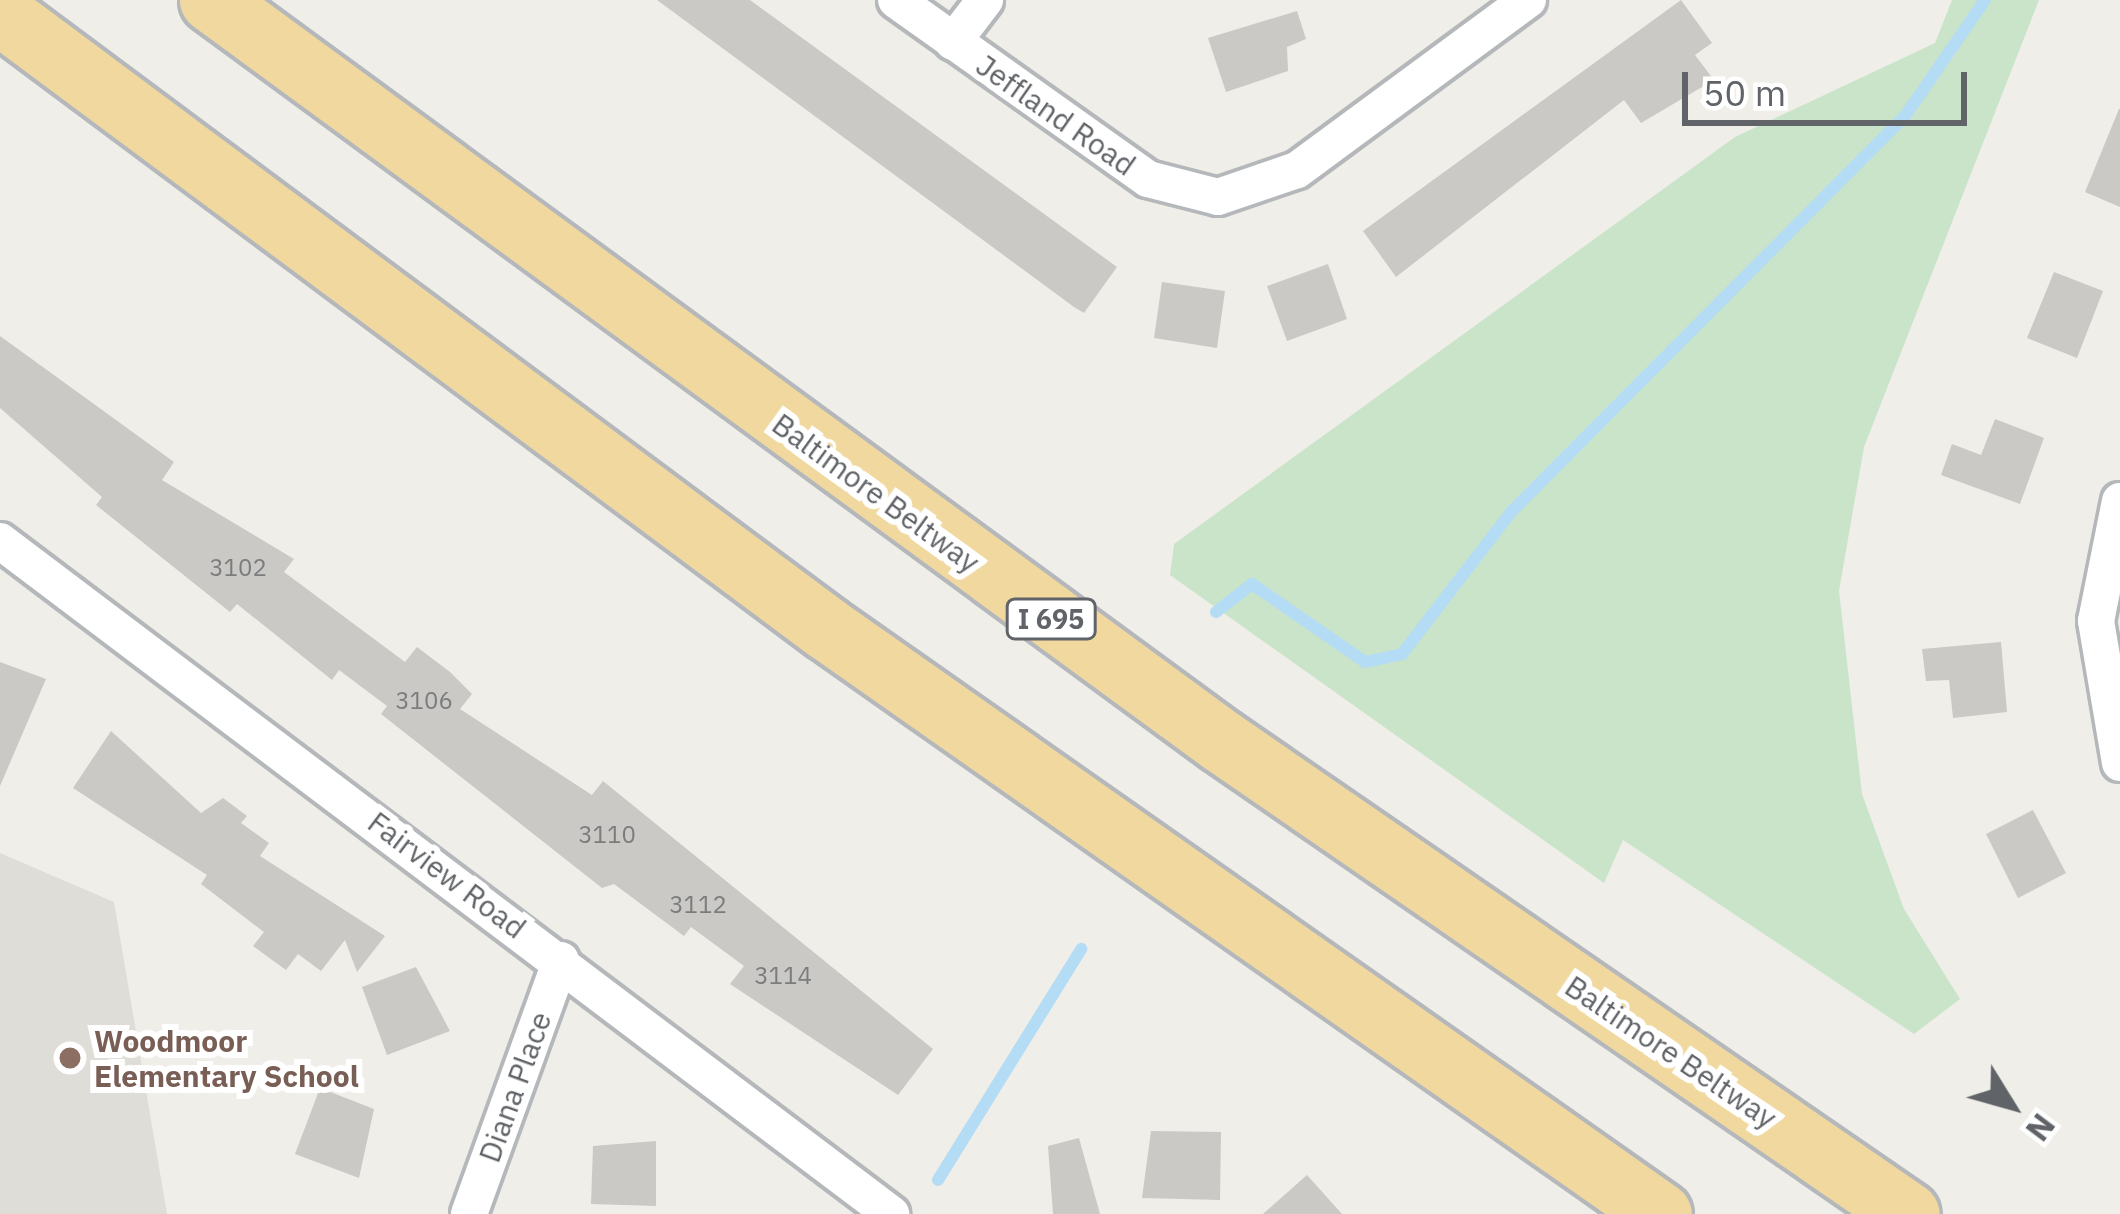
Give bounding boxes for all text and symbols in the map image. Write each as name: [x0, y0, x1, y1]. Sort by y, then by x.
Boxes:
street label: Jeffland Road: [970, 47, 1142, 183]
scale bar: [1688, 48, 1973, 122]
text: 50 m: [1703, 69, 1786, 116]
street label: Baltimore Beltway: [765, 406, 987, 580]
house number: 3102: [209, 554, 267, 582]
road number: I 695: [1003, 598, 1099, 640]
house number: 3106: [395, 687, 453, 715]
street label: Fairview Road: [361, 804, 533, 946]
house number: 3110: [578, 821, 636, 849]
house number: 3112: [669, 891, 727, 919]
house number: 3114: [754, 962, 812, 990]
street label: Baltimore Beltway: [1558, 968, 1784, 1136]
street label: Diana Place: [471, 1007, 559, 1167]
place label: Woodmoor Elementary School: [94, 1023, 359, 1094]
marker: Woodmoor Elementary School: [57, 1045, 83, 1071]
north arrow: [1952, 1046, 2072, 1166]
text: N: [2017, 1105, 2066, 1150]

